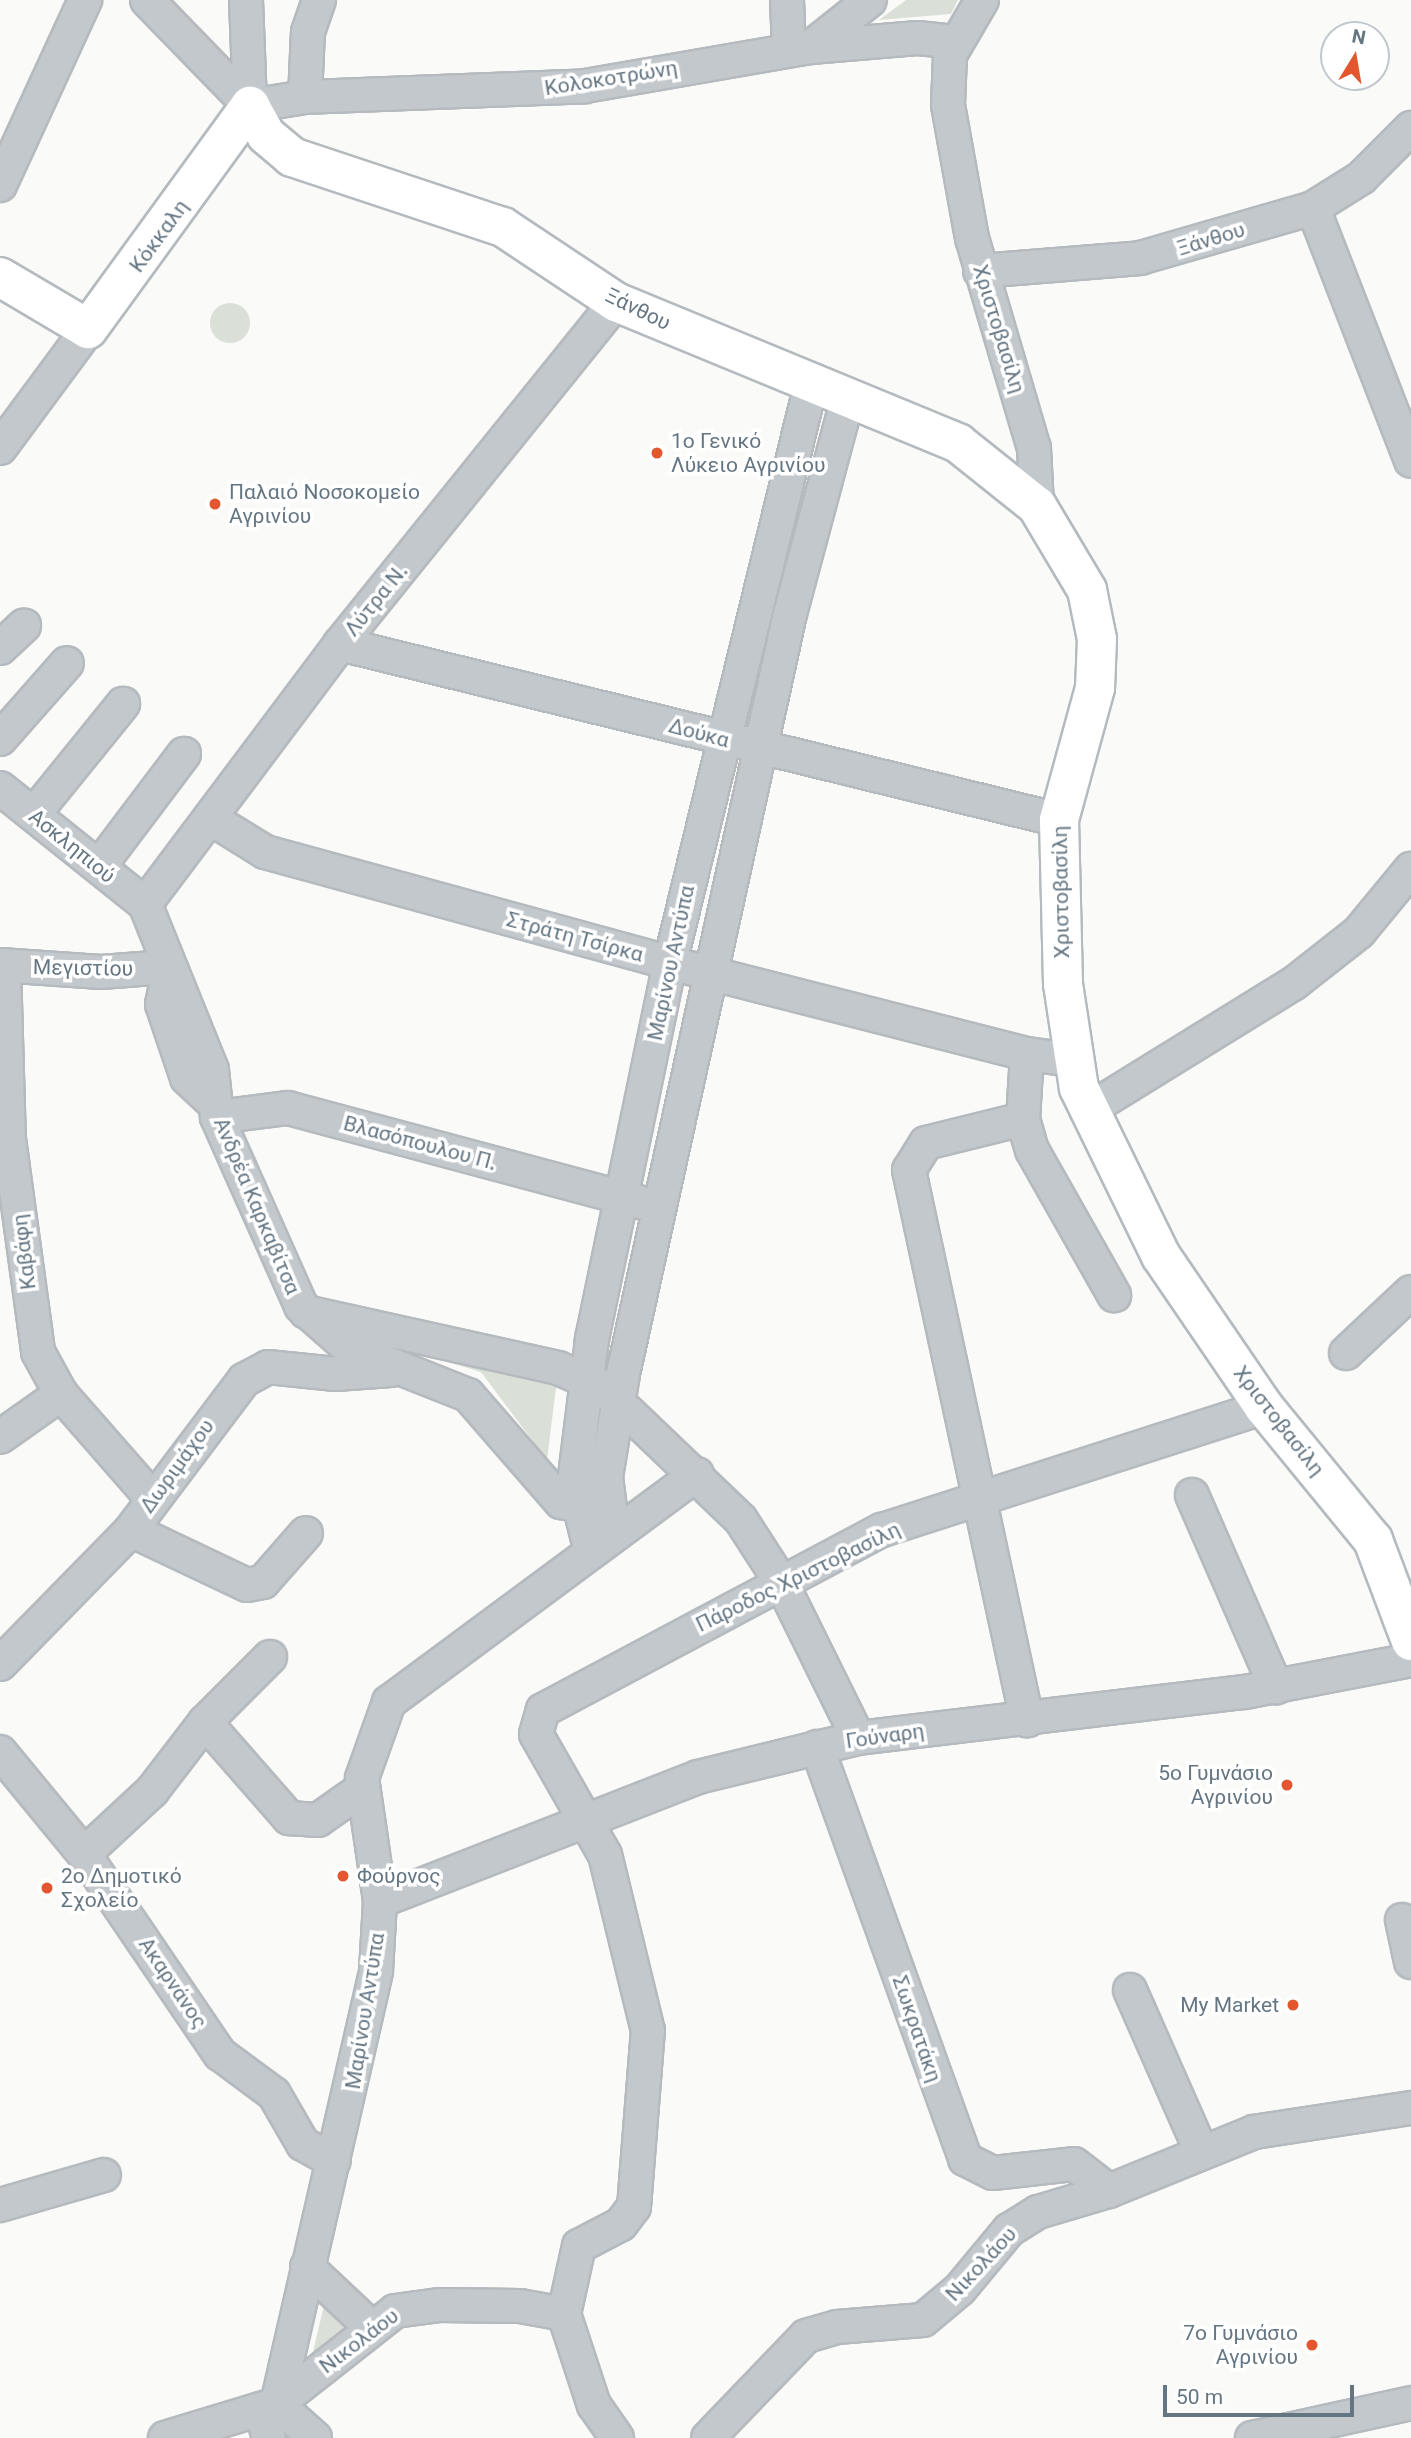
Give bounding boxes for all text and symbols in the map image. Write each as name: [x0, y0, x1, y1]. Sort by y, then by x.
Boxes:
north arrow: [1320, 21, 1390, 91]
text: N: [1350, 24, 1367, 49]
street label: Κολοκοτρώνη: [543, 55, 679, 101]
street label: Κόκκαλη: [124, 195, 194, 277]
street label: Ξάνθου: [1174, 217, 1248, 261]
street label: Χριστοβασίλη: [968, 262, 1030, 396]
street label: Ξάνθου: [601, 282, 675, 336]
place label: 1ο Γενικό Λύκειο Αγρινίου: [671, 428, 825, 478]
marker: 1ο Γενικό Λύκειο Αγρινίου: [649, 445, 665, 461]
place label: Παλαιό Νοσοκομείο Αγρινίου: [229, 479, 420, 529]
marker: Παλαιό Νοσοκομείο Αγρινίου: [207, 496, 223, 512]
street label: Λύτρα Ν.: [339, 559, 413, 641]
street label: Δούκα: [666, 713, 732, 753]
street label: Ασκληπιού: [24, 804, 120, 888]
street label: Χριστοβασίλη: [1047, 825, 1075, 959]
street label: Μαρίνου Αντύπα: [642, 883, 700, 1043]
street label: Στράτη Τσίρκα: [504, 907, 646, 967]
street label: Μεγιστίου: [33, 955, 133, 981]
street label: Βλασόπουλου Π.: [341, 1110, 499, 1176]
street label: Ανδρέα Καρκαβίτσα: [208, 1114, 306, 1298]
street label: Καβάφη: [7, 1213, 41, 1291]
street label: Χριστοβασίλη: [1228, 1361, 1330, 1481]
street label: Δωριμάχου: [135, 1414, 219, 1518]
street label: Πάροδος Χριστοβασίλη: [692, 1517, 904, 1637]
street label: Γούναρη: [844, 1718, 926, 1754]
place label: 5ο Γυμνάσιο Αγρινίου: [1158, 1760, 1273, 1810]
marker: 5ο Γυμνάσιο Αγρινίου: [1279, 1777, 1295, 1793]
place label: 2ο Δημοτικό Σχολείο: [61, 1863, 182, 1913]
place label: Φούρνος: [357, 1863, 441, 1889]
marker: Φούρνος: [335, 1868, 351, 1884]
marker: 2ο Δημοτικό Σχολείο: [39, 1880, 55, 1896]
street label: Μαρίνου Αντύπα: [340, 1931, 390, 2091]
street label: Ακαρνάνος: [133, 1933, 213, 2033]
street label: Σωκρατάκη: [887, 1972, 947, 2086]
place label: My Market: [1180, 1992, 1279, 2018]
marker: My Market: [1285, 1997, 1301, 2013]
street label: Νικολάου: [940, 2222, 1022, 2306]
street label: Νικολάου: [315, 2303, 403, 2379]
place label: 7ο Γυμνάσιο Αγρινίου: [1183, 2320, 1298, 2370]
marker: 7ο Γυμνάσιο Αγρινίου: [1304, 2337, 1320, 2353]
scale bar: [1166, 2372, 1357, 2416]
text: 50 m: [1176, 2385, 1223, 2409]

